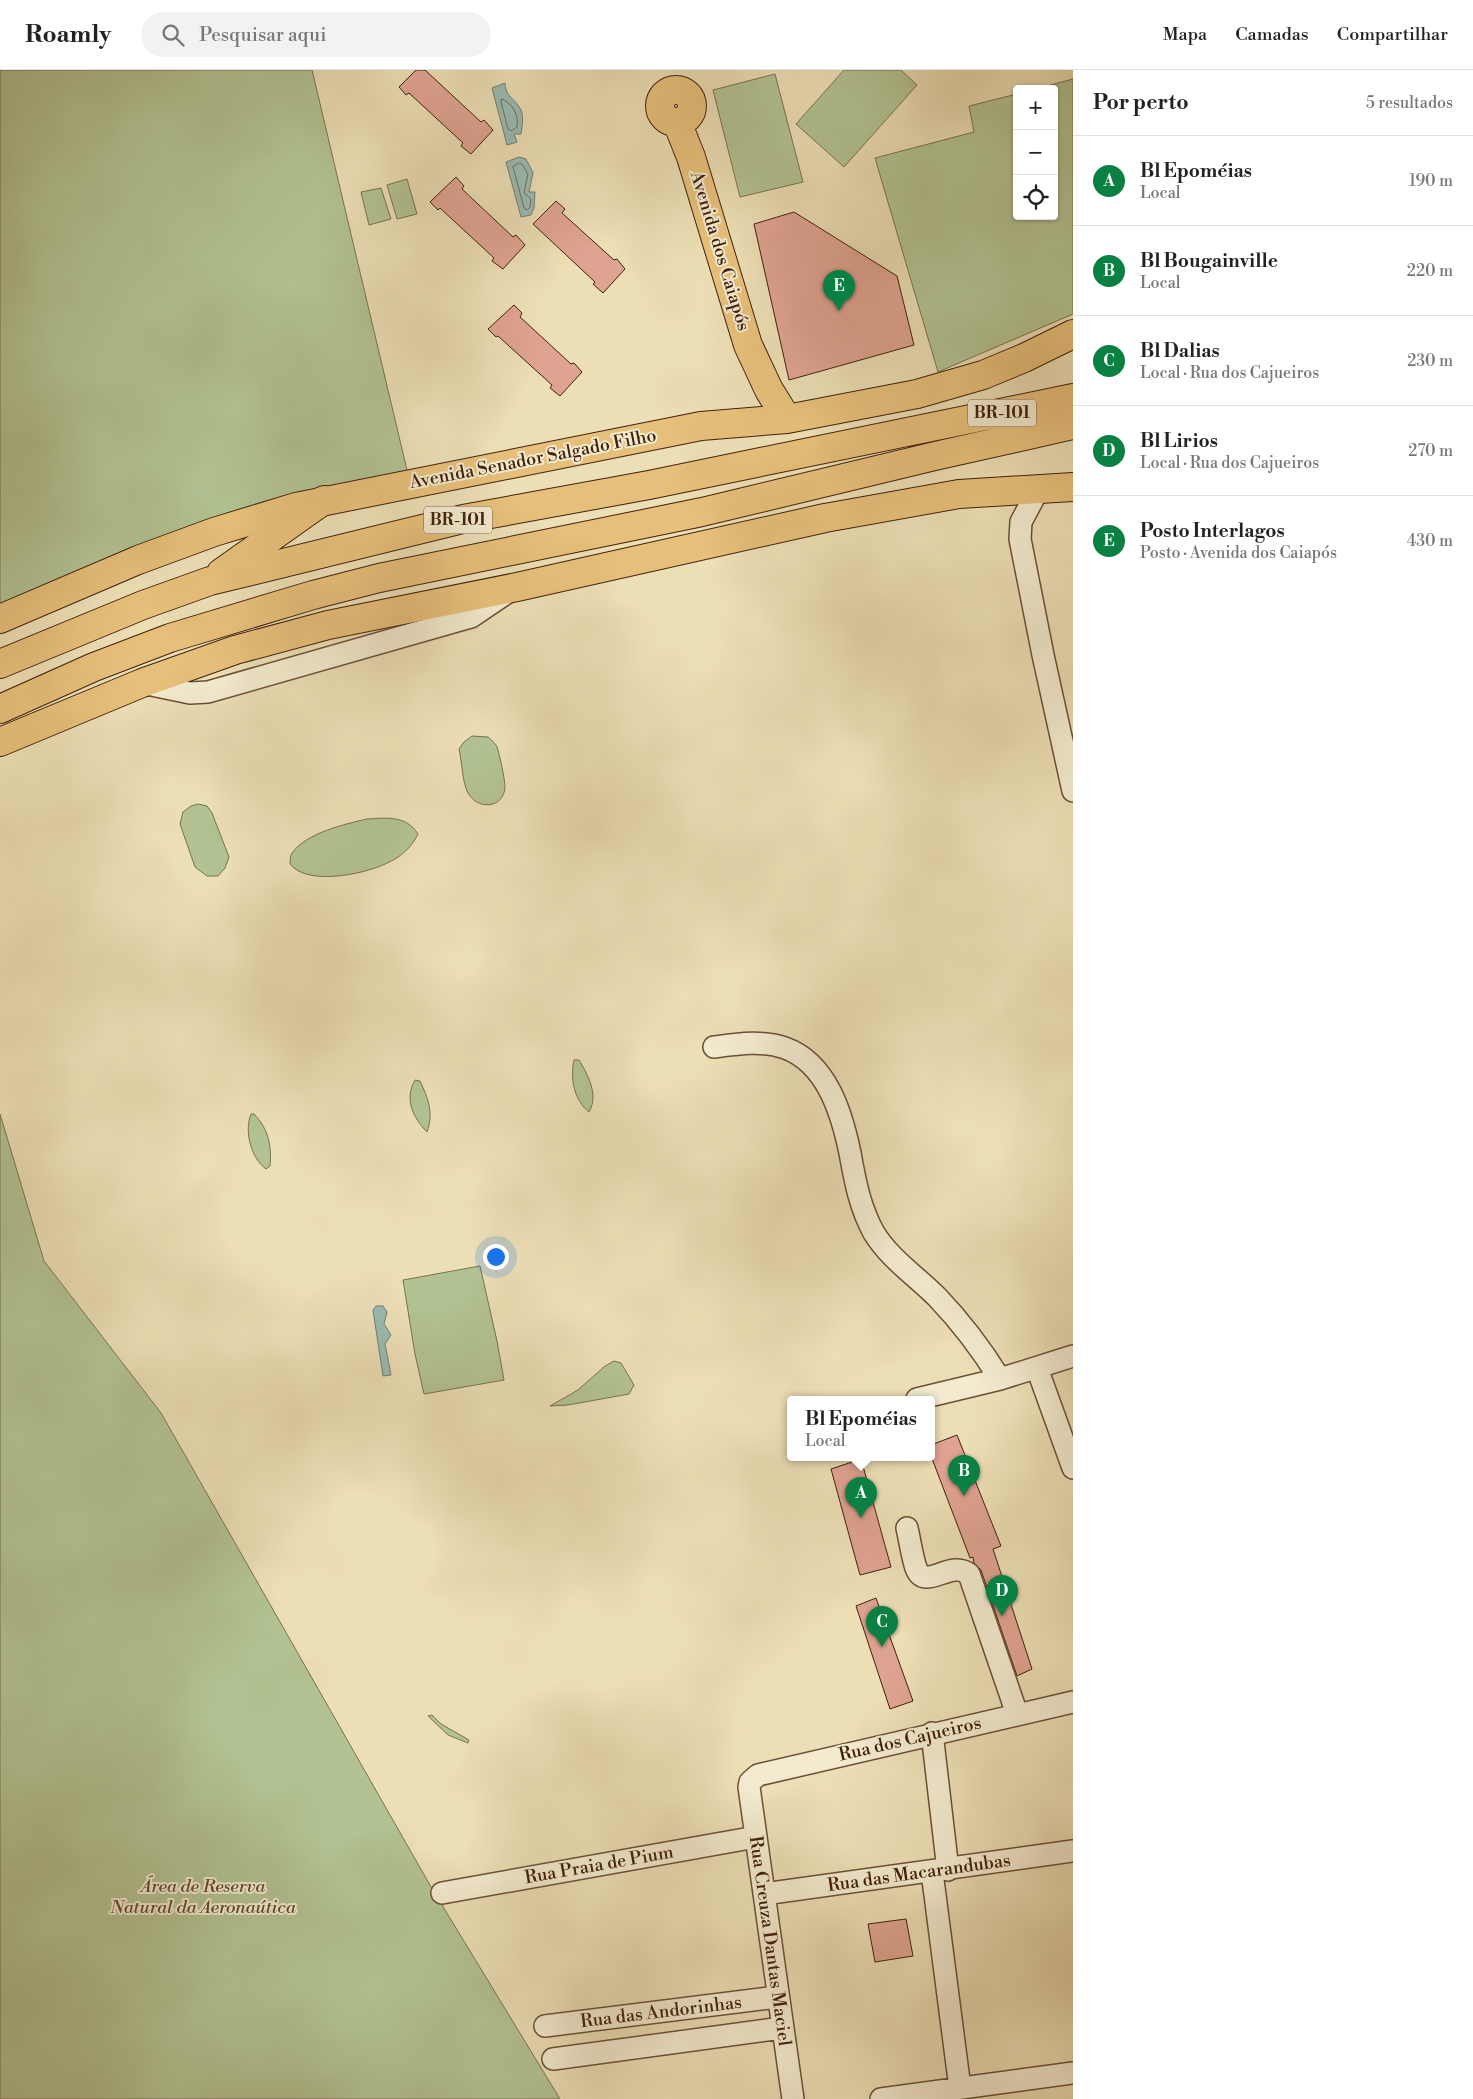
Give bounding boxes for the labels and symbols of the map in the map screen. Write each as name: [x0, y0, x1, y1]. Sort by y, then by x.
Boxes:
street label: Avenida dos Caiapós: [684, 167, 755, 334]
pin: E: [823, 270, 855, 311]
road number: BR-101: [968, 399, 1036, 426]
street label: Avenida Senador Salgado Filho: [407, 424, 658, 494]
road number: BR-101: [424, 506, 492, 534]
your location: [483, 1244, 509, 1270]
pin: B: [948, 1455, 980, 1496]
pin: A: [845, 1477, 877, 1518]
pin: D: [986, 1575, 1018, 1616]
pin: C: [866, 1606, 898, 1647]
street label: Rua dos Cajueiros: [836, 1711, 984, 1767]
street label: Rua Creuza Dantas Maciel: [744, 1834, 796, 2048]
street label: Rua Praia de Pium: [523, 1841, 675, 1889]
street label: Rua das Macarandubas: [826, 1849, 1012, 1897]
park label: Área de Reserva Natural da Aeronaútica: [109, 1875, 297, 1919]
street label: Rua das Andorinhas: [579, 1991, 743, 2033]

